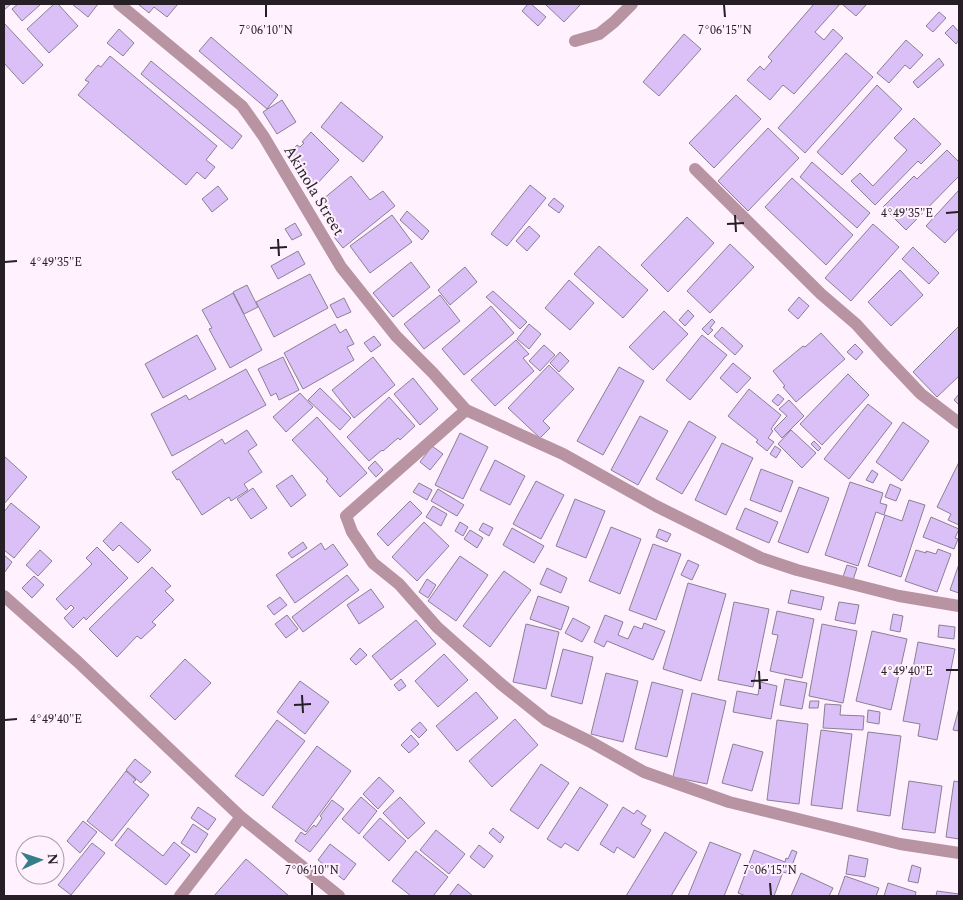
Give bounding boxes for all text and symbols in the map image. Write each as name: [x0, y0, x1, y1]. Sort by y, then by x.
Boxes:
text: 7°06'10"N: [239, 21, 293, 40]
text: 7°06'15"N: [698, 21, 752, 40]
street label: Akinola Street: [278, 141, 351, 241]
text: 4°49'35"E: [881, 204, 933, 223]
text: 4°49'35"E: [30, 253, 82, 272]
text: 4°49'40"E: [881, 662, 933, 681]
text: 4°49'40"E: [30, 710, 82, 729]
north arrow: [15, 835, 65, 885]
text: N: [42, 853, 63, 866]
text: 7°06'10"N: [285, 861, 339, 880]
text: 7°06'15"N: [743, 861, 797, 880]

